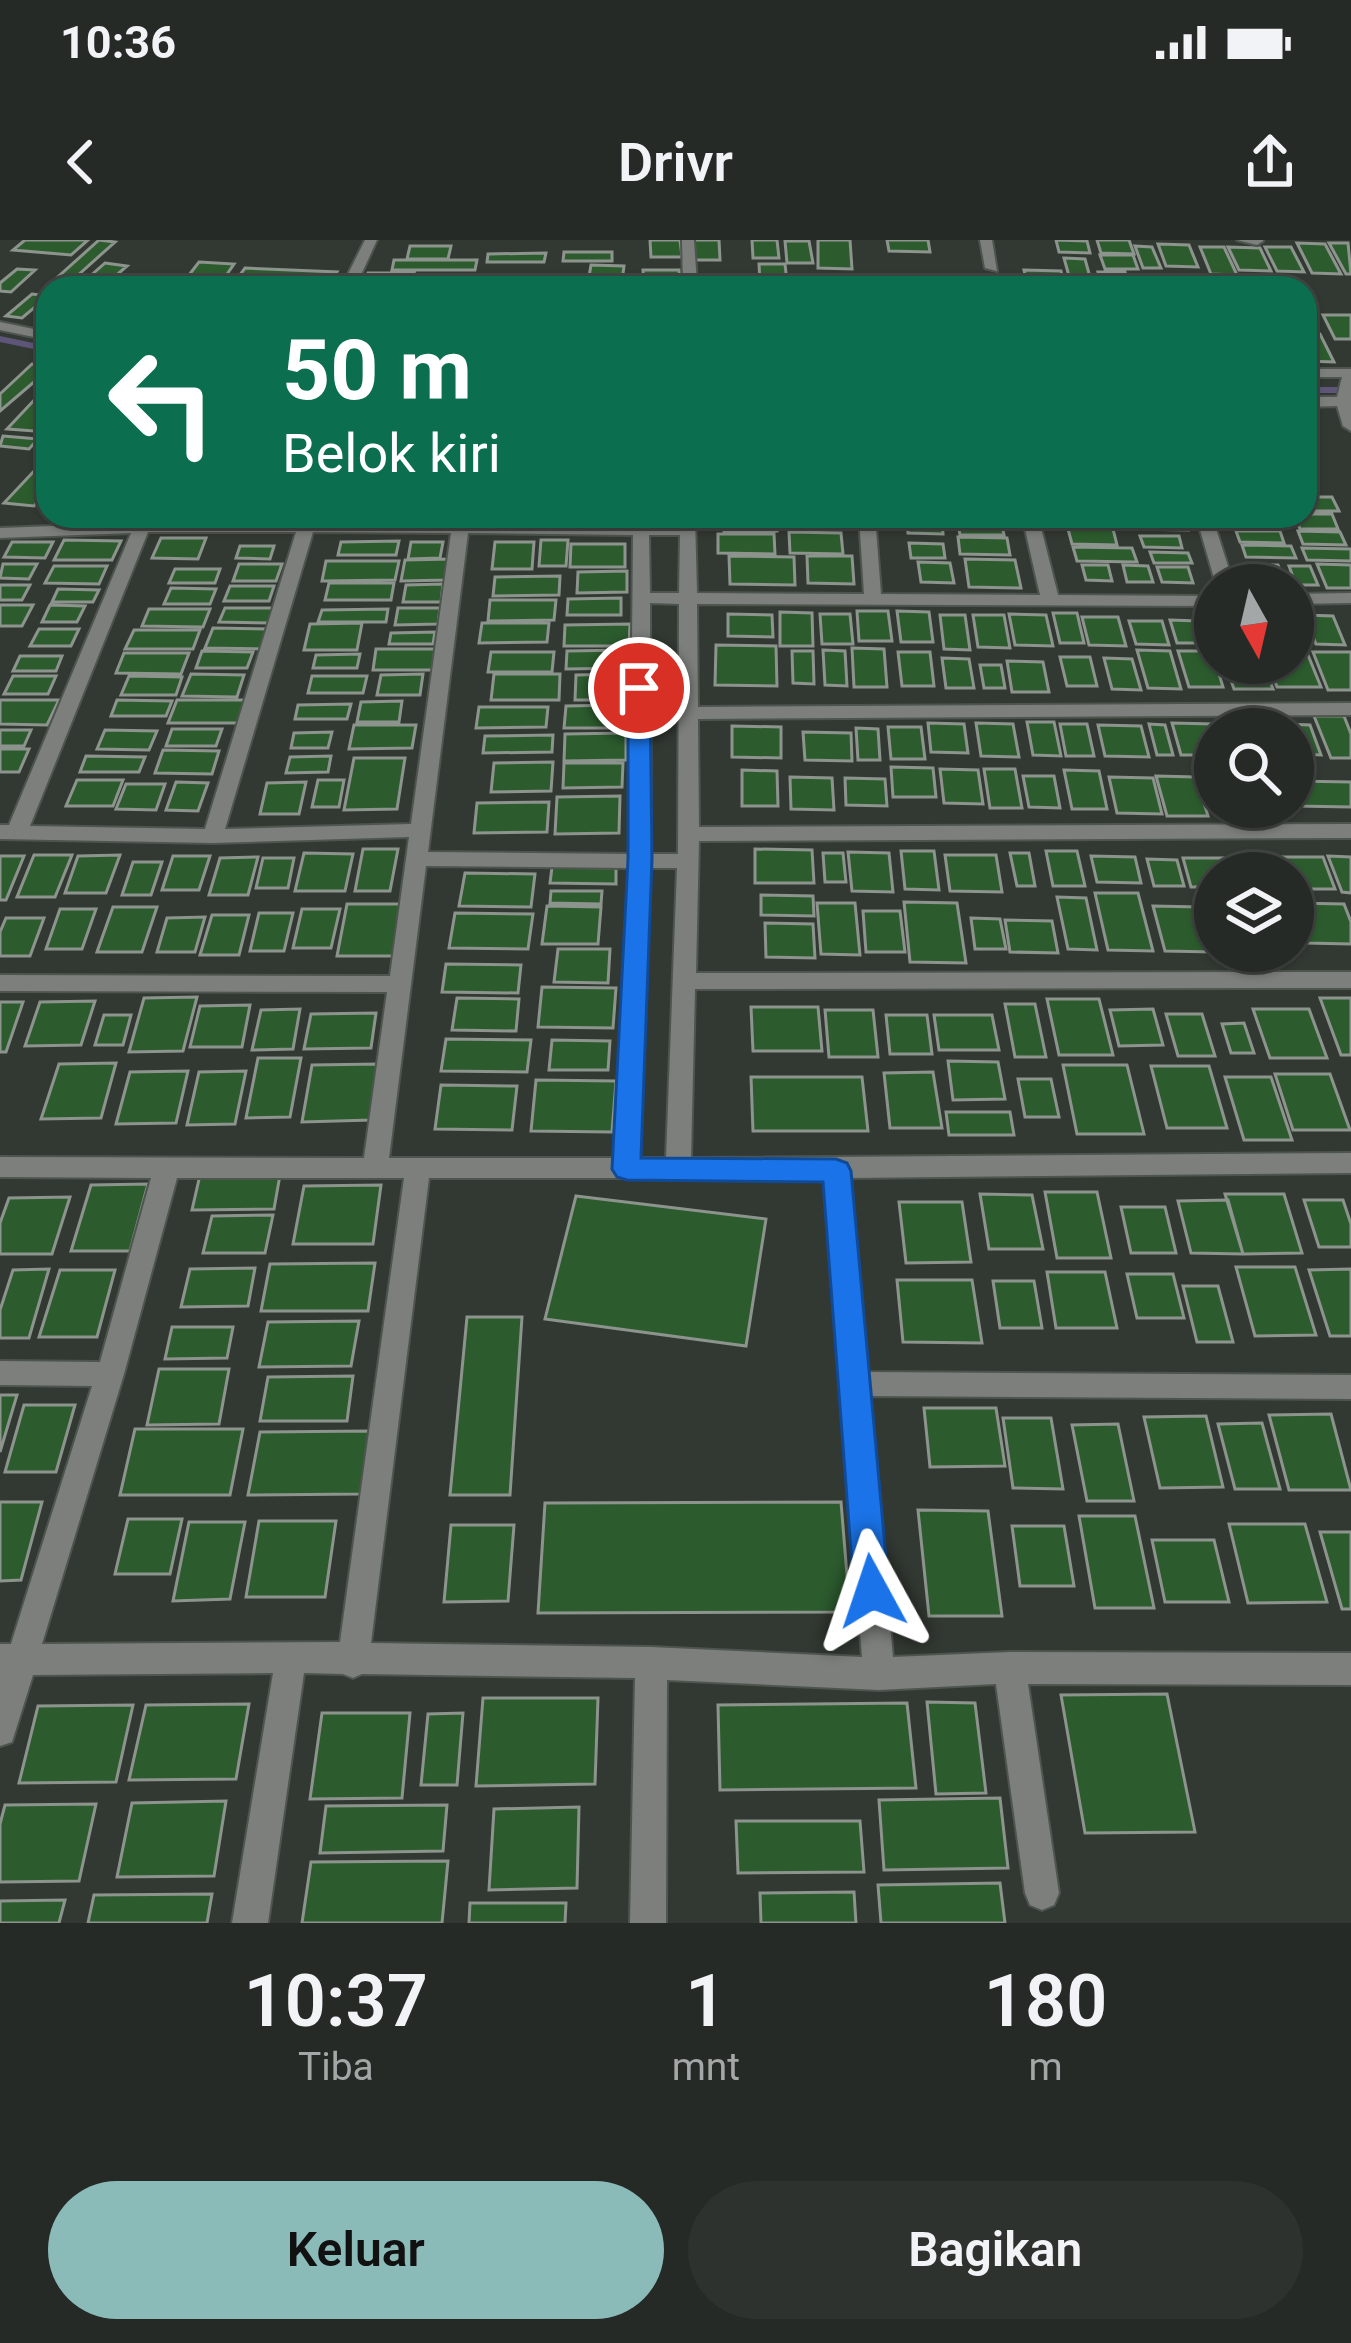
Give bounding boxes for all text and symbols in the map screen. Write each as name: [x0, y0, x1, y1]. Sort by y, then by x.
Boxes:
text: 10:36: [60, 16, 176, 69]
icon: back: [48, 129, 114, 195]
icon: share: [1237, 129, 1303, 195]
text: Drivr: [618, 131, 733, 194]
text: 50 m: [282, 321, 472, 420]
icon: left: [84, 324, 240, 480]
text: Belok kiri: [282, 422, 501, 485]
north arrow: [1194, 564, 1314, 684]
map controls: [1194, 564, 1314, 972]
pin: [588, 637, 690, 739]
icon: arrive: [606, 655, 672, 721]
button: search: [1194, 708, 1314, 828]
button: layers: [1194, 852, 1314, 972]
position arrow: [809, 1528, 935, 1654]
text: 10:37: [244, 1959, 428, 2044]
text: 1: [685, 1959, 726, 2044]
text: 180: [984, 1959, 1107, 2044]
text: Tiba: [298, 2044, 374, 2090]
text: mnt: [672, 2044, 740, 2090]
text: m: [1028, 2044, 1063, 2090]
button: Keluar: [48, 2181, 664, 2319]
button: Bagikan: [688, 2181, 1303, 2319]

